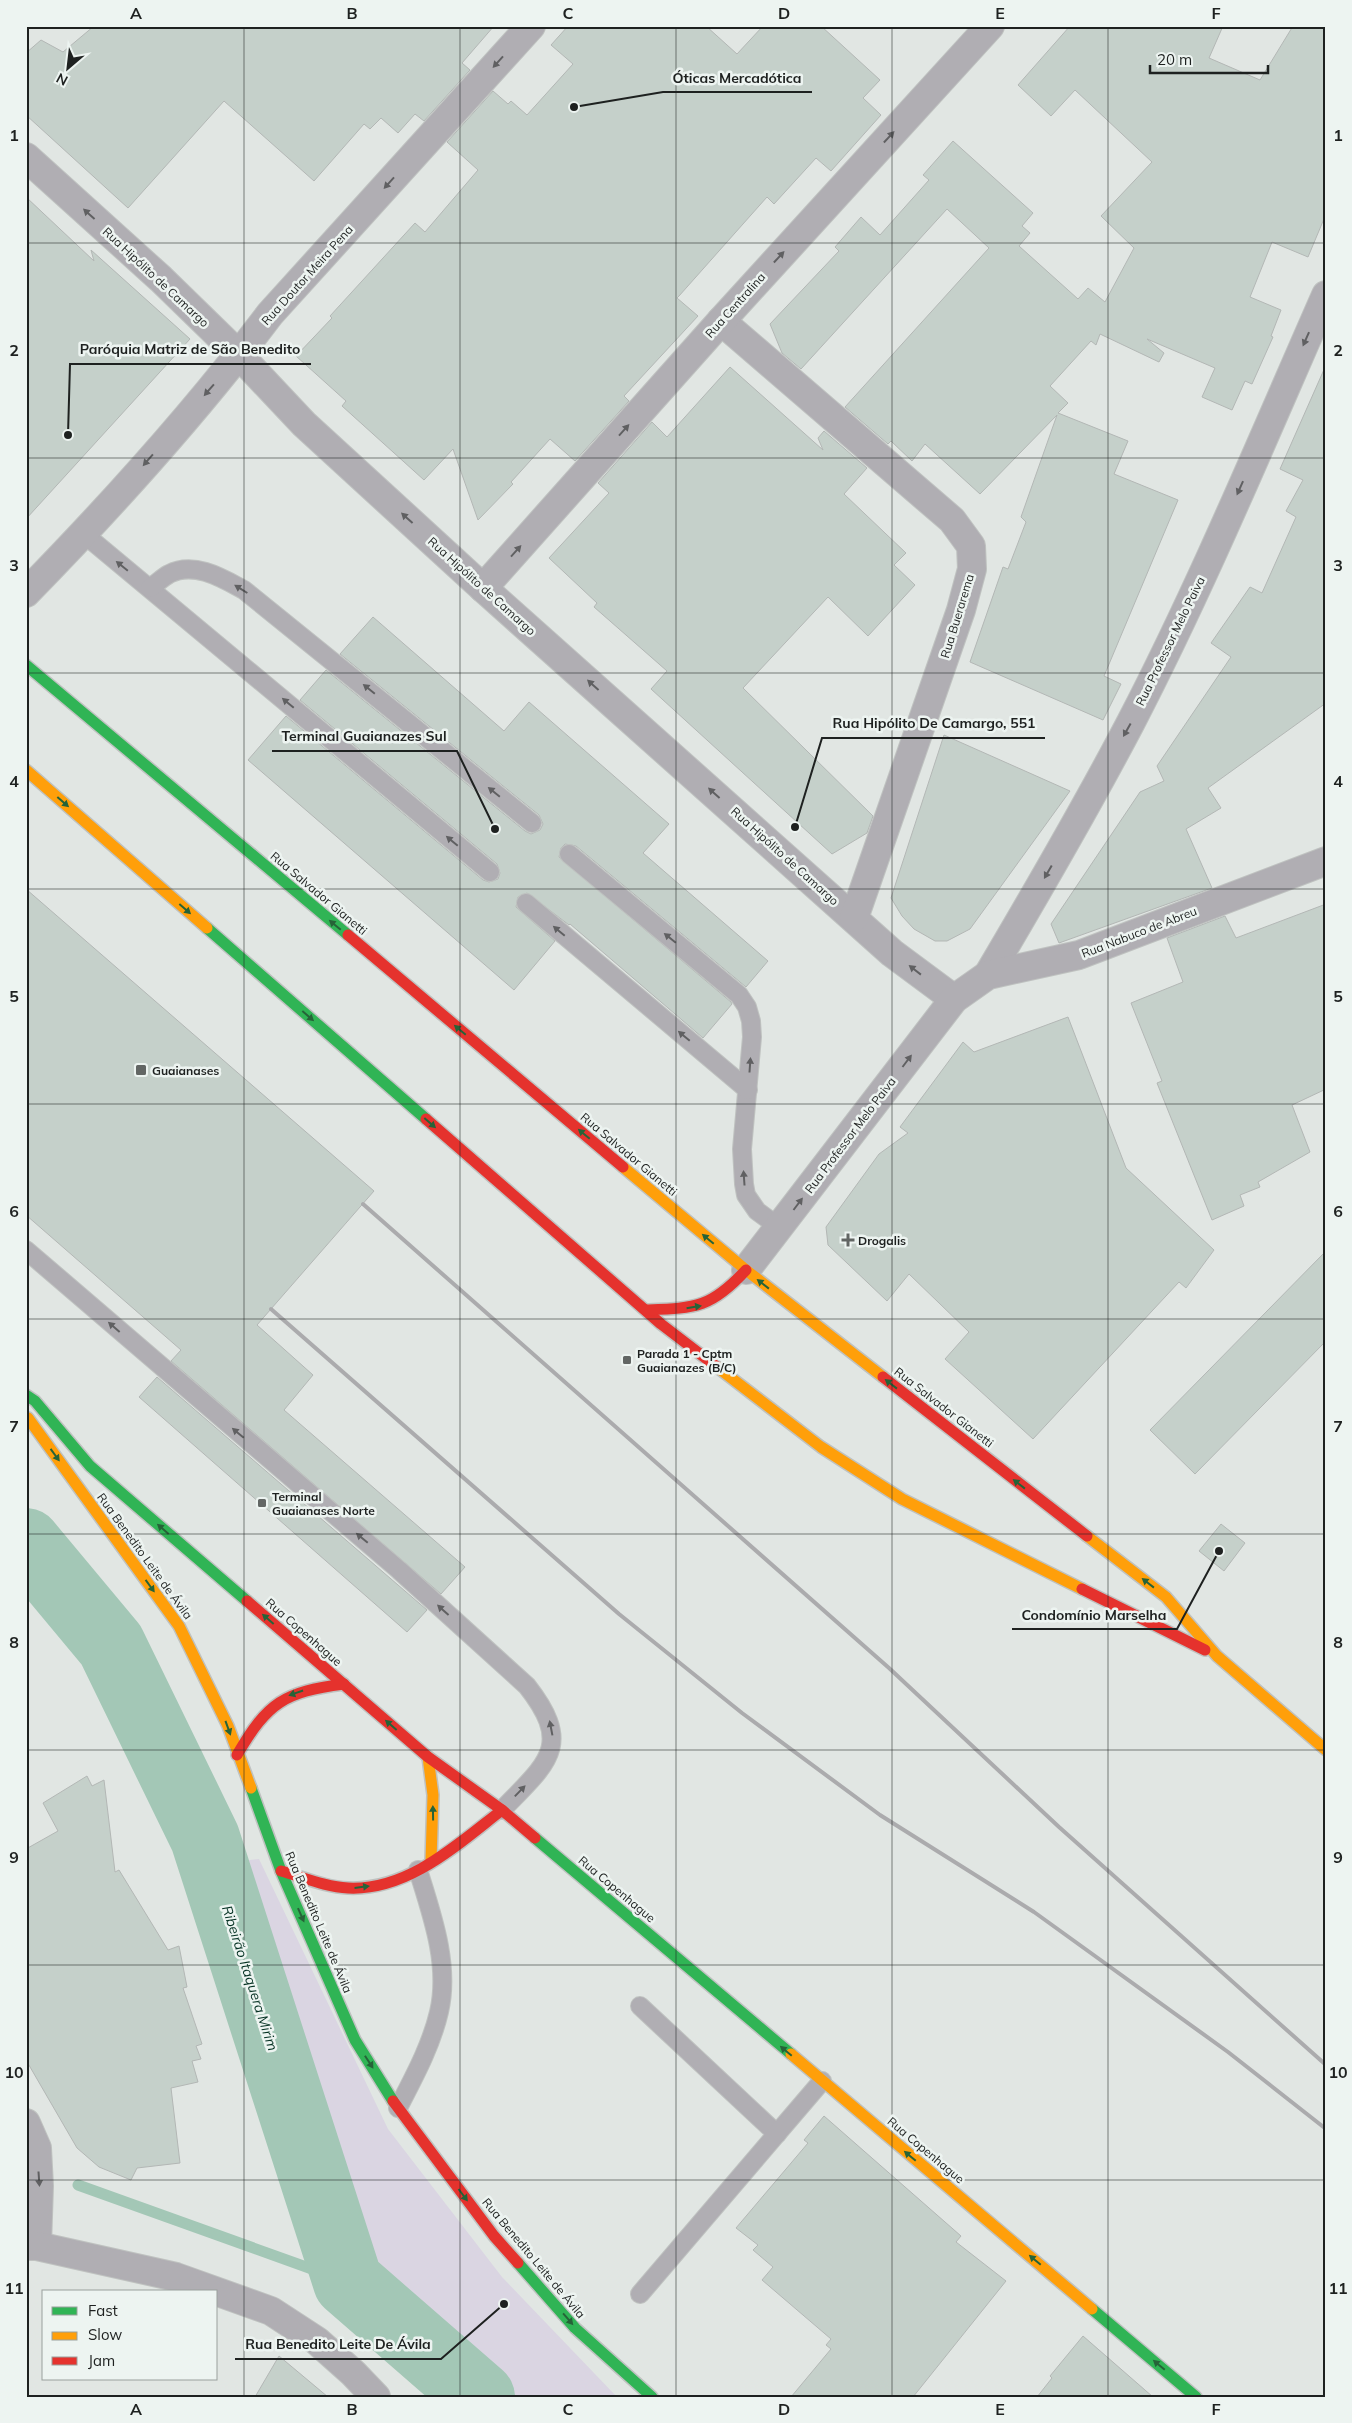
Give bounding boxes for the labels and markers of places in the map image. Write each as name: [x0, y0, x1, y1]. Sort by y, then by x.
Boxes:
callout: Óticas Mercadótica: [663, 63, 812, 92]
callout: Paróquia Matriz de São Benedito: [70, 335, 311, 364]
callout: Rua Hipólito De Camargo, 551: [822, 709, 1045, 738]
callout: Terminal Guaianazes Sul: [272, 722, 457, 751]
marker: Guaianases: [134, 1063, 148, 1077]
place label: Guaianases: [152, 1063, 219, 1078]
place label: Drogalis: [858, 1233, 906, 1248]
marker: Drogalis: [842, 1234, 854, 1246]
place label: Parada 1 - Cptm Guaianazes (B/C): [637, 1346, 737, 1375]
marker: Parada 1 - Cptm Guaianazes (B/C): [621, 1354, 633, 1366]
place label: Terminal Guaianases Norte: [272, 1489, 375, 1518]
marker: Terminal Guaianases Norte: [256, 1497, 268, 1509]
callout: Condomínio Marselha: [1012, 1600, 1177, 1629]
callout: Rua Benedito Leite De Ávila: [235, 2330, 441, 2359]

